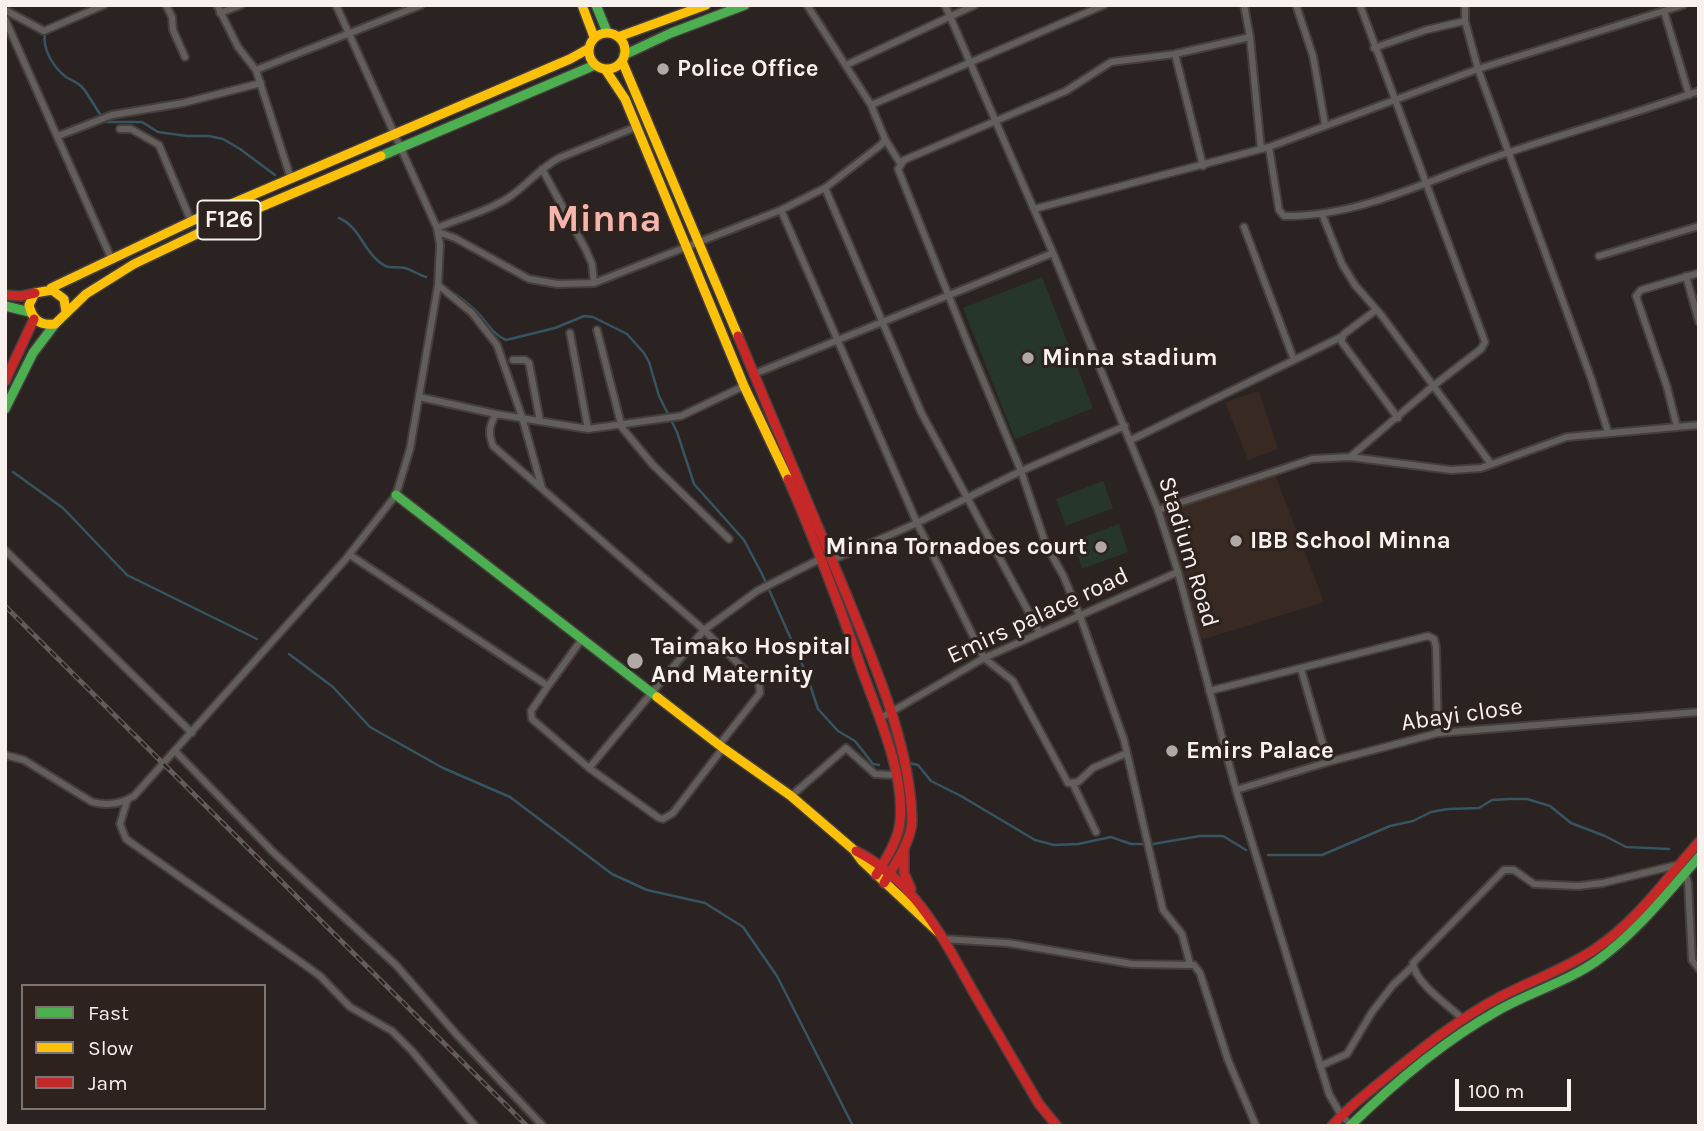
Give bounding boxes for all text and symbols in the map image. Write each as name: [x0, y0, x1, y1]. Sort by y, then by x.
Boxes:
place label: Police Office: [677, 55, 819, 83]
marker: Police Office: [655, 61, 671, 77]
district label: Minna: [546, 197, 662, 243]
road number: F126: [198, 200, 260, 240]
place label: Minna stadium: [1042, 344, 1217, 372]
marker: Minna stadium: [1020, 350, 1036, 366]
street label: Stadium Road: [1151, 473, 1225, 631]
place label: IBB School Minna: [1250, 527, 1451, 555]
place label: Minna Tornadoes court: [826, 533, 1087, 561]
marker: IBB School Minna: [1228, 533, 1244, 549]
marker: Minna Tornadoes court: [1093, 539, 1109, 555]
street label: Emirs palace road: [943, 561, 1133, 671]
place label: Taimako Hospital And Maternity: [651, 633, 851, 689]
marker: Taimako Hospital And Maternity: [625, 651, 645, 671]
street label: Abayi close: [1399, 692, 1525, 738]
place label: Emirs Palace: [1186, 737, 1334, 765]
marker: Emirs Palace: [1164, 743, 1180, 759]
legend: [21, 984, 266, 1110]
text: Fast: [88, 1001, 129, 1025]
text: Slow: [88, 1036, 133, 1060]
scale bar: [1459, 1064, 1574, 1108]
text: Jam: [88, 1071, 128, 1095]
text: 100 m: [1468, 1079, 1525, 1103]

